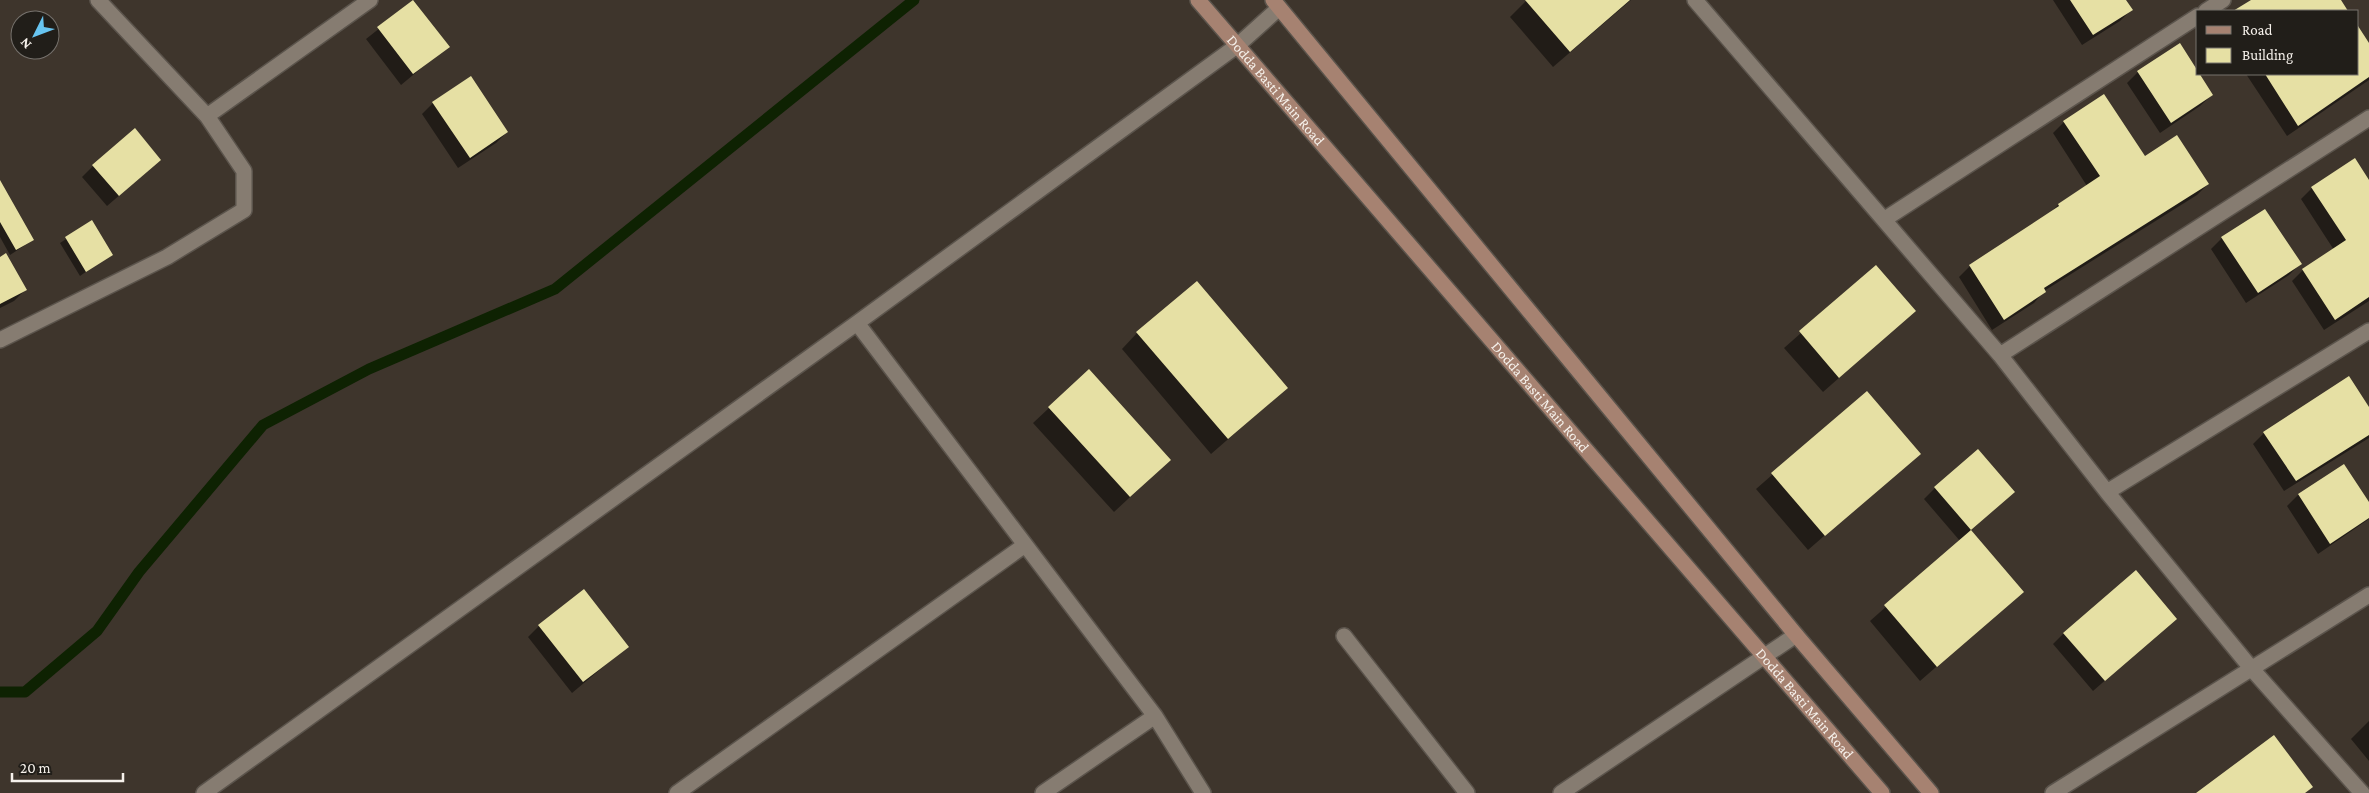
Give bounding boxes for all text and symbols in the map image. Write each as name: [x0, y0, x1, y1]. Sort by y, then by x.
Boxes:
north arrow: [10, 10, 60, 60]
legend: [2196, 10, 2359, 75]
text: Road: [2242, 22, 2273, 38]
street label: Dodda Basti Main Road: [1224, 32, 1328, 149]
text: N: [16, 34, 34, 53]
text: Building: [2242, 47, 2293, 64]
street label: Dodda Basti Main Road: [1488, 338, 1592, 455]
street label: Dodda Basti Main Road: [1753, 645, 1857, 762]
scale bar: [12, 750, 124, 782]
text: 20 m: [20, 760, 51, 776]

